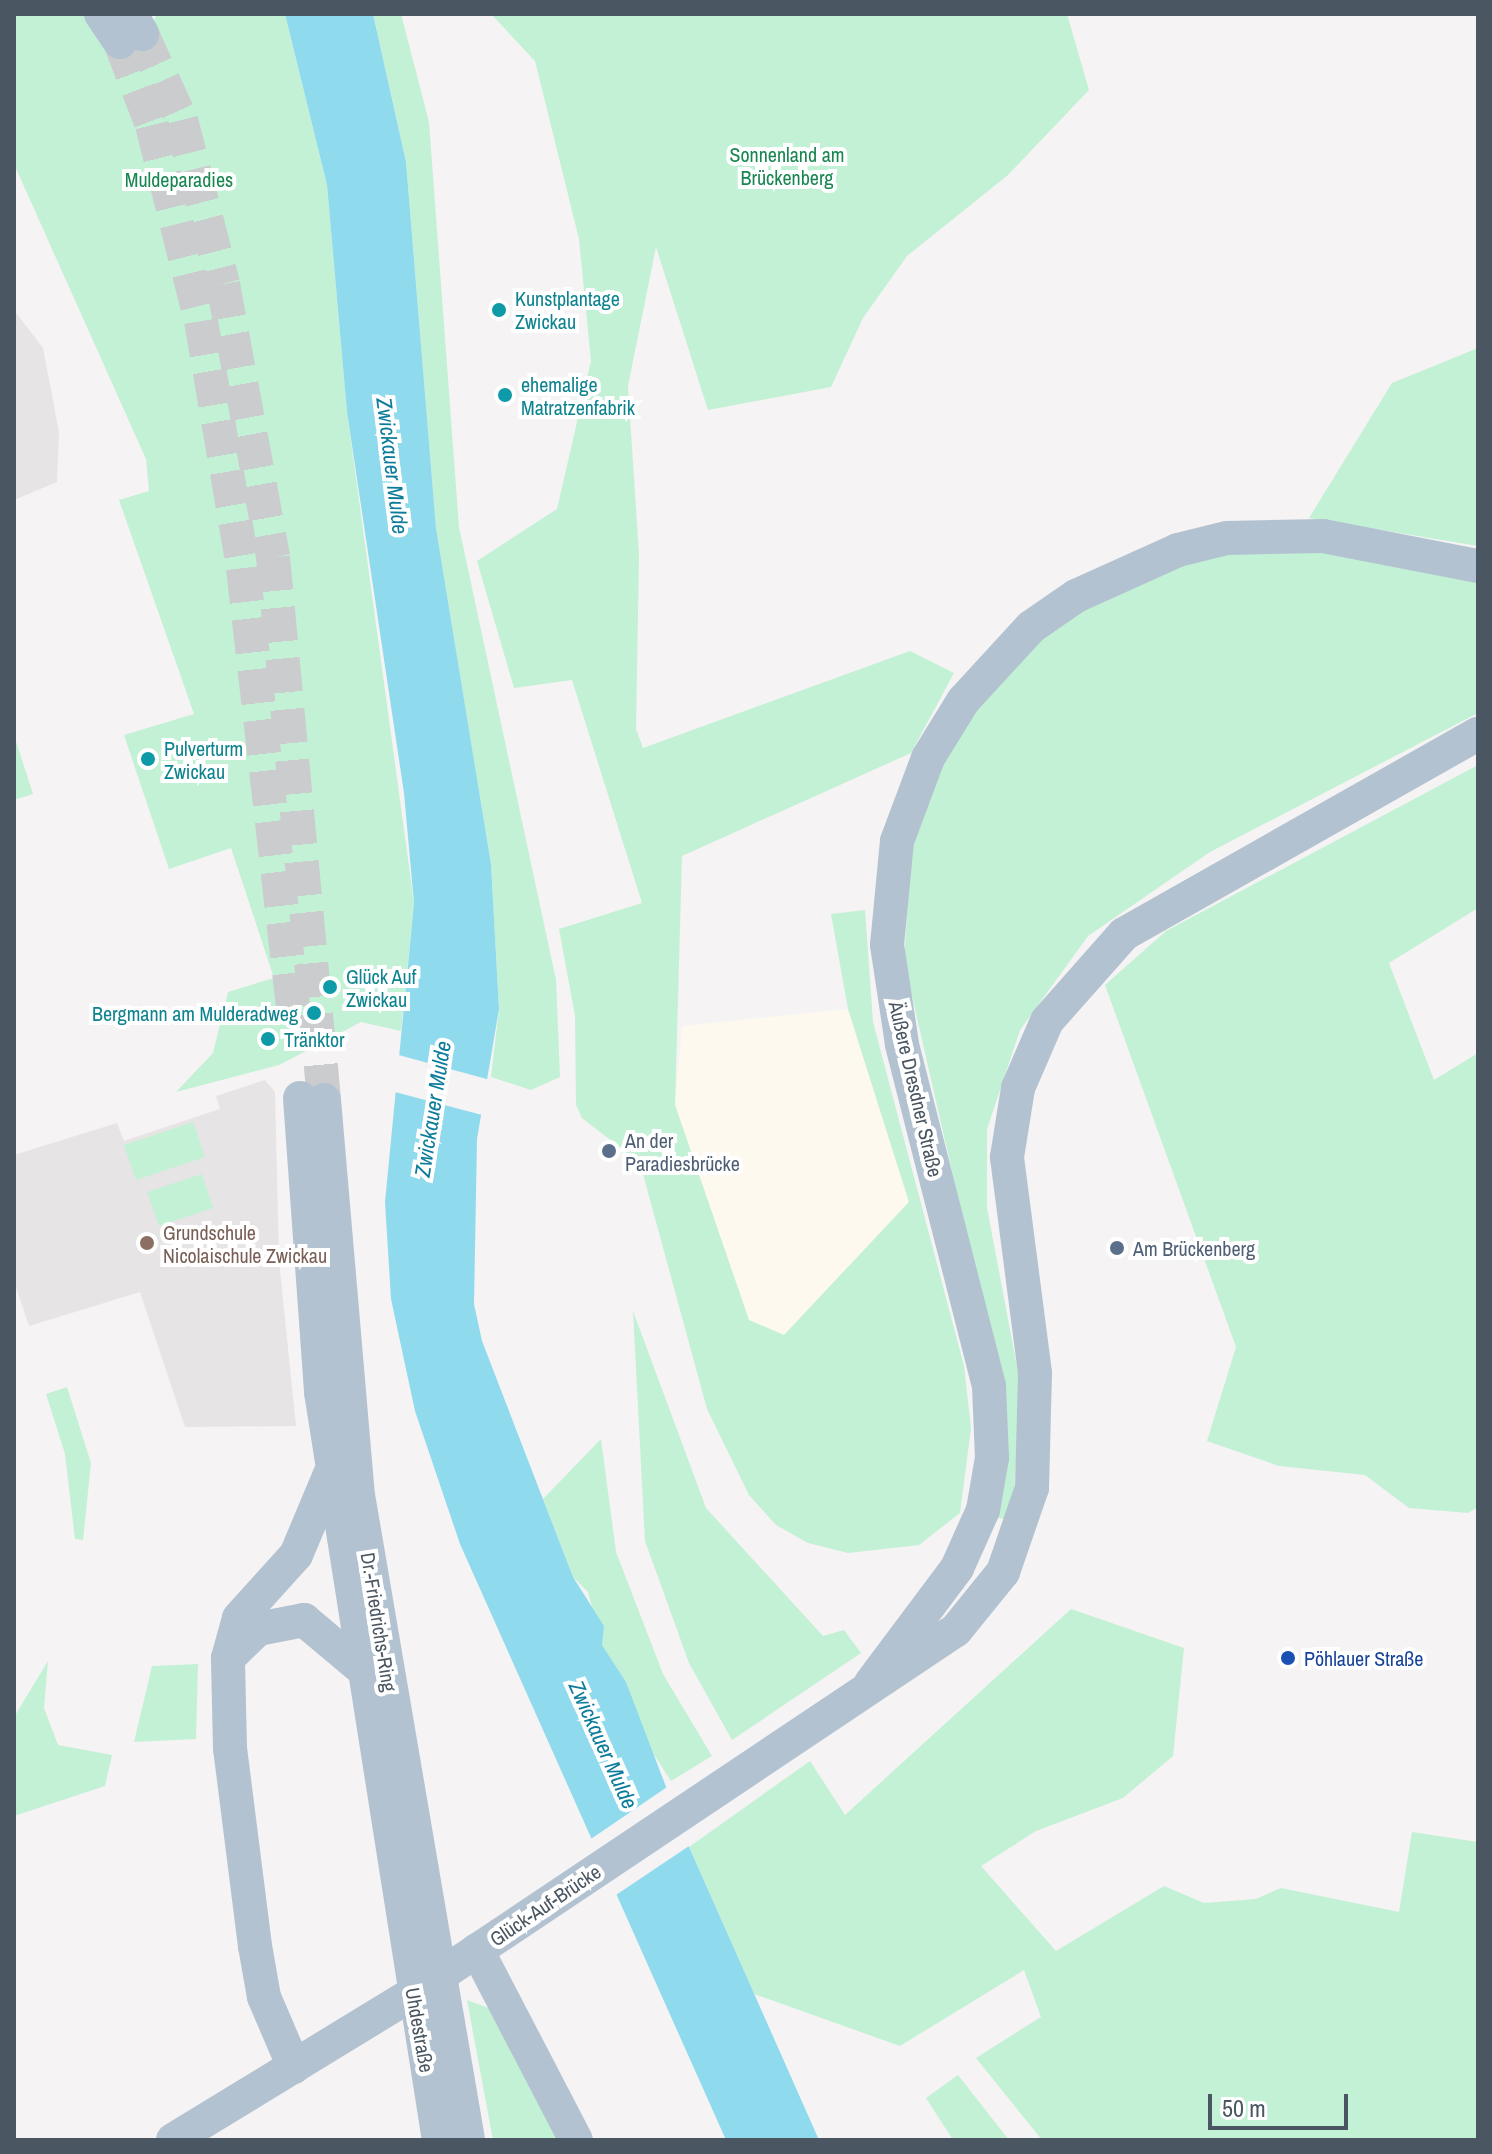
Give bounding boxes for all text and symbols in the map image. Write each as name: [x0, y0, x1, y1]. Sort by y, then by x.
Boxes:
park label: Sonnenland am Brückenberg: [730, 142, 844, 189]
park label: Muldeparadies: [125, 167, 233, 191]
place label: Kunstplantage Zwickau: [515, 286, 620, 333]
marker: Kunstplantage Zwickau: [490, 301, 508, 319]
place label: ehemalige Matratzenfabrik: [521, 372, 635, 419]
marker: ehemalige Matratzenfabrik: [496, 386, 514, 404]
water label: Zwickauer Mulde: [371, 396, 413, 536]
place label: Pulverturm Zwickau: [164, 736, 243, 783]
marker: Pulverturm Zwickau: [139, 750, 157, 768]
place label: Glück Auf Zwickau: [346, 964, 417, 1011]
marker: Glück Auf Zwickau: [321, 978, 339, 996]
street label: Äußere Dresdner Straße: [884, 999, 948, 1179]
place label: Bergmann am Mulderadweg: [92, 1001, 298, 1025]
marker: Bergmann am Mulderadweg: [305, 1004, 323, 1022]
place label: Tränktor: [284, 1027, 344, 1051]
marker: Tränktor: [259, 1030, 277, 1048]
water label: Zwickauer Mulde: [409, 1039, 457, 1179]
place label: An der Paradiesbrücke: [625, 1128, 740, 1175]
marker: An der Paradiesbrücke: [600, 1142, 618, 1160]
place label: Grundschule Nicolaischule Zwickau: [163, 1220, 327, 1267]
marker: Grundschule Nicolaischule Zwickau: [138, 1234, 156, 1252]
place label: Am Brückenberg: [1133, 1236, 1255, 1260]
marker: Am Brückenberg: [1108, 1239, 1126, 1257]
street label: Dr.-Friedrichs-Ring: [356, 1551, 402, 1693]
place label: Pöhlauer Straße: [1304, 1646, 1423, 1670]
marker: Pöhlauer Straße: [1279, 1649, 1297, 1667]
water label: Zwickauer Mulde: [563, 1677, 643, 1813]
street label: Glück-Auf-Brücke: [485, 1859, 605, 1951]
street label: Uhdestraße: [401, 1986, 439, 2074]
scale bar: [1212, 2078, 1352, 2128]
text: 50 m: [1222, 2092, 1266, 2124]

